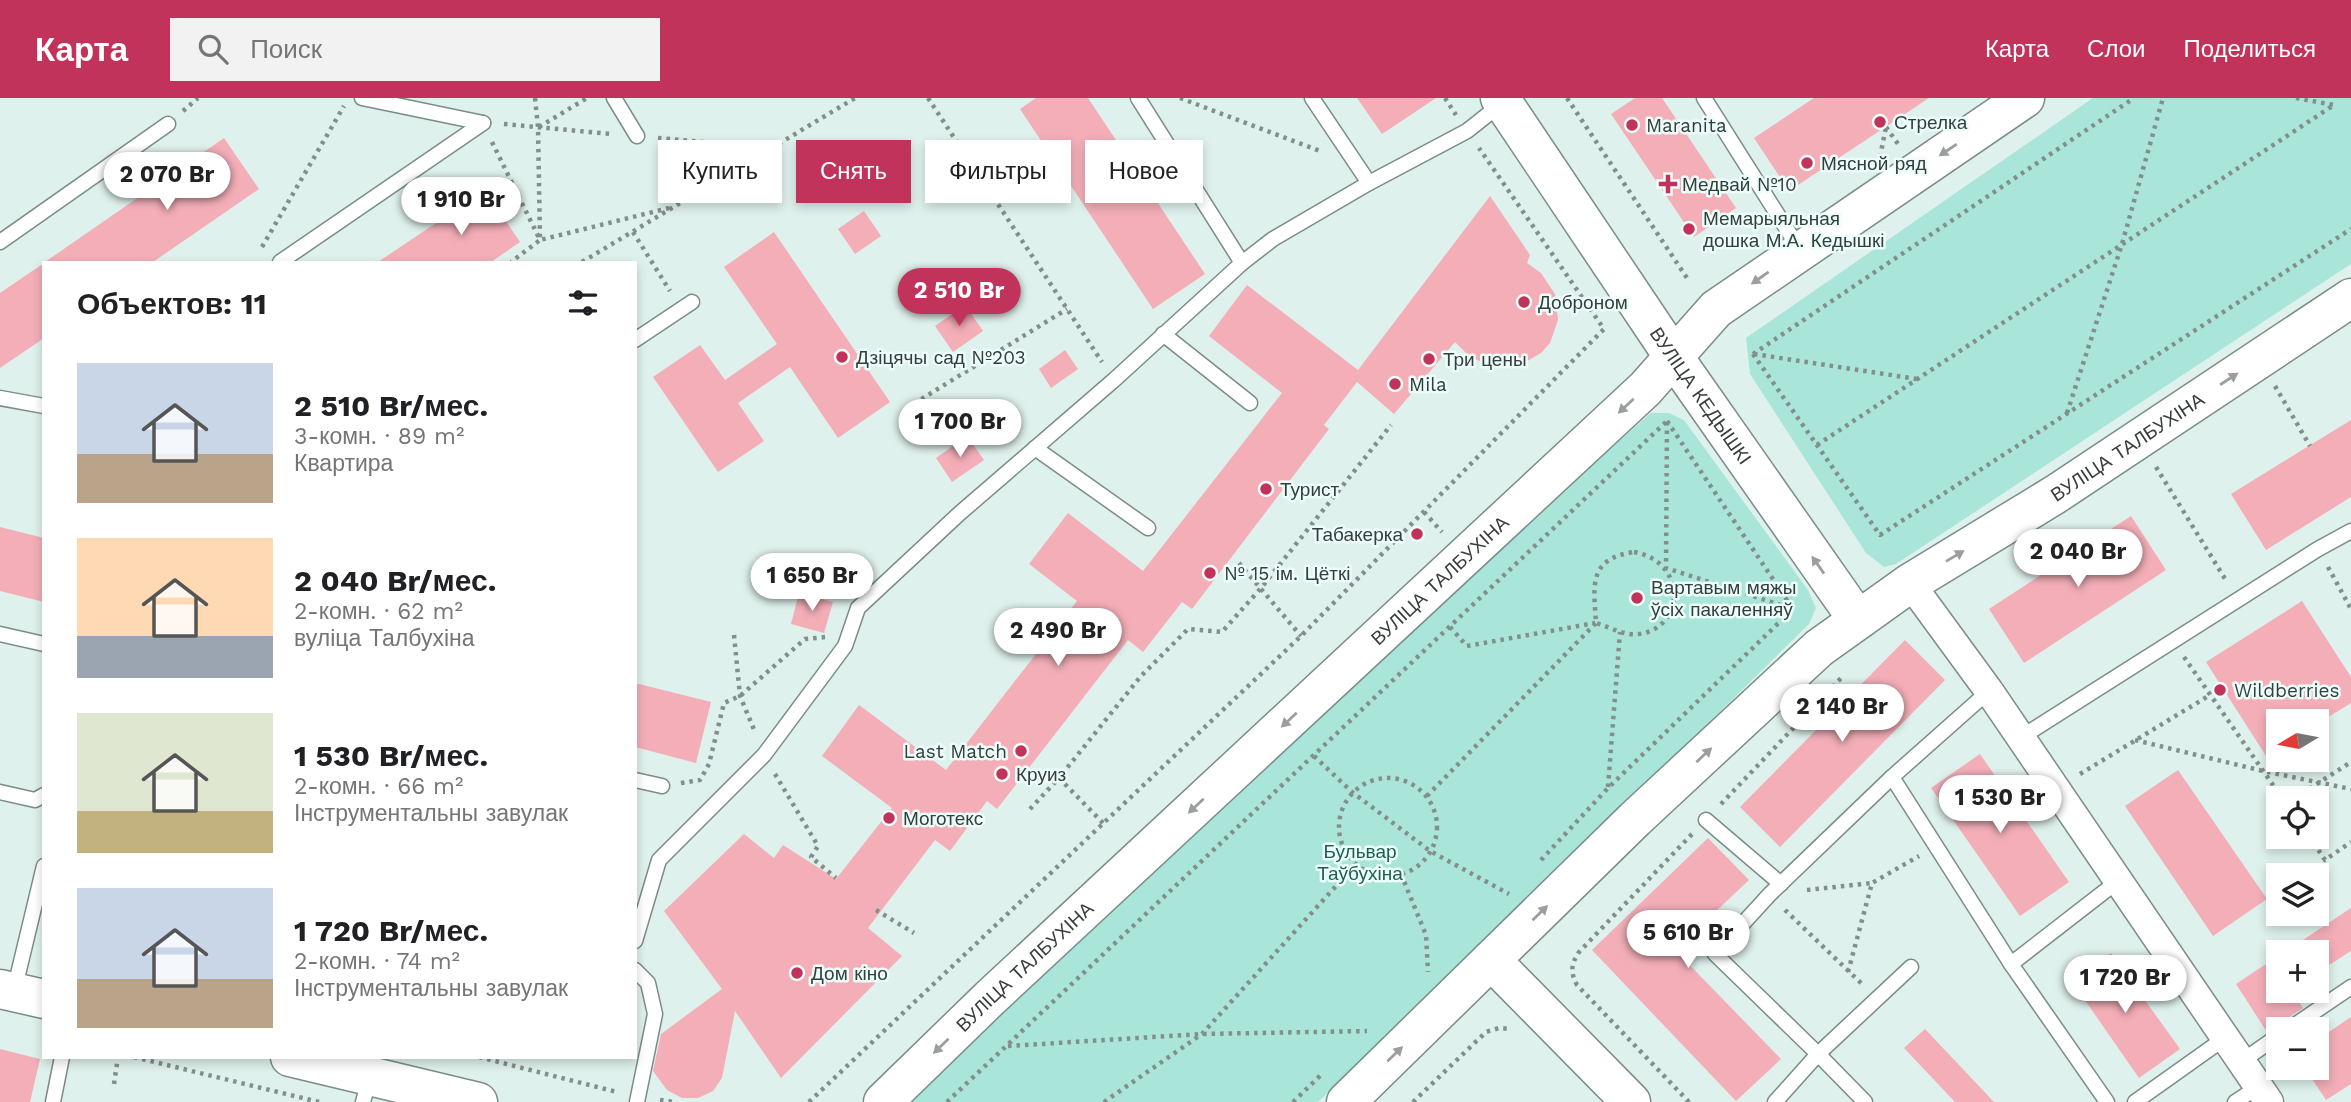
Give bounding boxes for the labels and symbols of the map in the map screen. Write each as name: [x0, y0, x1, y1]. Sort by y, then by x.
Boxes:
place label: Стрелка: [1894, 111, 1968, 134]
place label: Maranita: [1646, 114, 1727, 137]
marker: Стрелка: [1872, 114, 1888, 130]
marker: Maranita: [1624, 117, 1640, 133]
one-way arrow: [1939, 143, 1957, 157]
pin: 2 070 Br: [95, 152, 239, 212]
place label: Мясной ряд: [1821, 152, 1927, 175]
marker: Мясной ряд: [1799, 155, 1815, 171]
place label: Медвай №10: [1682, 173, 1797, 196]
marker: Медвай №10: [1660, 176, 1676, 192]
pin: 1 910 Br: [389, 178, 533, 237]
place label: Мемарыяльная дошка М.А. Кедышкі: [1703, 207, 1885, 252]
marker: Мемарыяльная дошка М.А. Кедышкі: [1681, 221, 1697, 237]
pin: 2 510 Br: [887, 268, 1031, 328]
one-way arrow: [1751, 271, 1769, 285]
place label: Доброном: [1538, 291, 1628, 314]
marker: Доброном: [1516, 294, 1532, 310]
street label: ВУЛІЦА КЕДЫШКІ: [1645, 323, 1756, 469]
place label: Дзіцячы сад №203: [856, 346, 1026, 369]
place label: Три цены: [1443, 348, 1527, 371]
marker: Дзіцячы сад №203: [834, 349, 850, 365]
marker: Три цены: [1421, 351, 1437, 367]
place label: Mila: [1409, 373, 1447, 396]
one-way arrow: [2219, 373, 2238, 386]
marker: Mila: [1387, 376, 1403, 392]
street label: ВУЛІЦА ТАЛБУХІНА: [2046, 388, 2209, 506]
one-way arrow: [1617, 398, 1635, 414]
pin: 1 700 Br: [888, 400, 1032, 459]
place label: Турист: [1280, 478, 1340, 501]
marker: Турист: [1258, 481, 1274, 497]
street label: ВУЛІЦА ТАЛБУХІНА: [1366, 511, 1514, 650]
place label: Табакерка: [1312, 523, 1403, 546]
marker: Табакерка: [1409, 526, 1425, 542]
pin: 2 040 Br: [2006, 530, 2150, 589]
one-way arrow: [1946, 549, 1965, 562]
pin: 1 650 Br: [740, 554, 884, 613]
one-way arrow: [1811, 556, 1825, 574]
place label: № 15 ім. Цёткі: [1224, 562, 1351, 585]
marker: № 15 ім. Цёткі: [1202, 565, 1218, 581]
place label: Вартавым мяжы ўсіх пакаленняў: [1651, 576, 1796, 621]
marker: Вартавым мяжы ўсіх пакаленняў: [1629, 590, 1645, 606]
pin: 2 490 Br: [986, 608, 1130, 668]
place label: Wildberries: [2234, 679, 2339, 702]
marker: Wildberries: [2212, 682, 2228, 698]
pin: 2 140 Br: [1770, 684, 1914, 744]
north arrow: [2266, 709, 2329, 772]
one-way arrow: [1280, 712, 1298, 728]
place label: Last Match: [904, 740, 1007, 763]
marker: Last Match: [1013, 743, 1029, 759]
one-way arrow: [1695, 747, 1713, 763]
place label: Круиз: [1016, 763, 1066, 786]
marker: Круиз: [994, 766, 1010, 782]
pin: 1 530 Br: [1928, 776, 2072, 835]
one-way arrow: [1188, 798, 1205, 814]
place label: Моготекс: [903, 807, 983, 830]
marker: Моготекс: [881, 810, 897, 826]
park label: Бульвар Таўбухіна: [1317, 840, 1403, 885]
street label: ВУЛІЦА ТАЛБУХІНА: [952, 897, 1098, 1037]
one-way arrow: [1532, 905, 1548, 922]
pin: 5 610 Br: [1616, 910, 1760, 970]
pin: 1 720 Br: [2053, 956, 2197, 1015]
place label: Дом кіно: [811, 962, 888, 985]
marker: Дом кіно: [789, 965, 805, 981]
one-way arrow: [932, 1037, 949, 1054]
one-way arrow: [1386, 1047, 1403, 1063]

